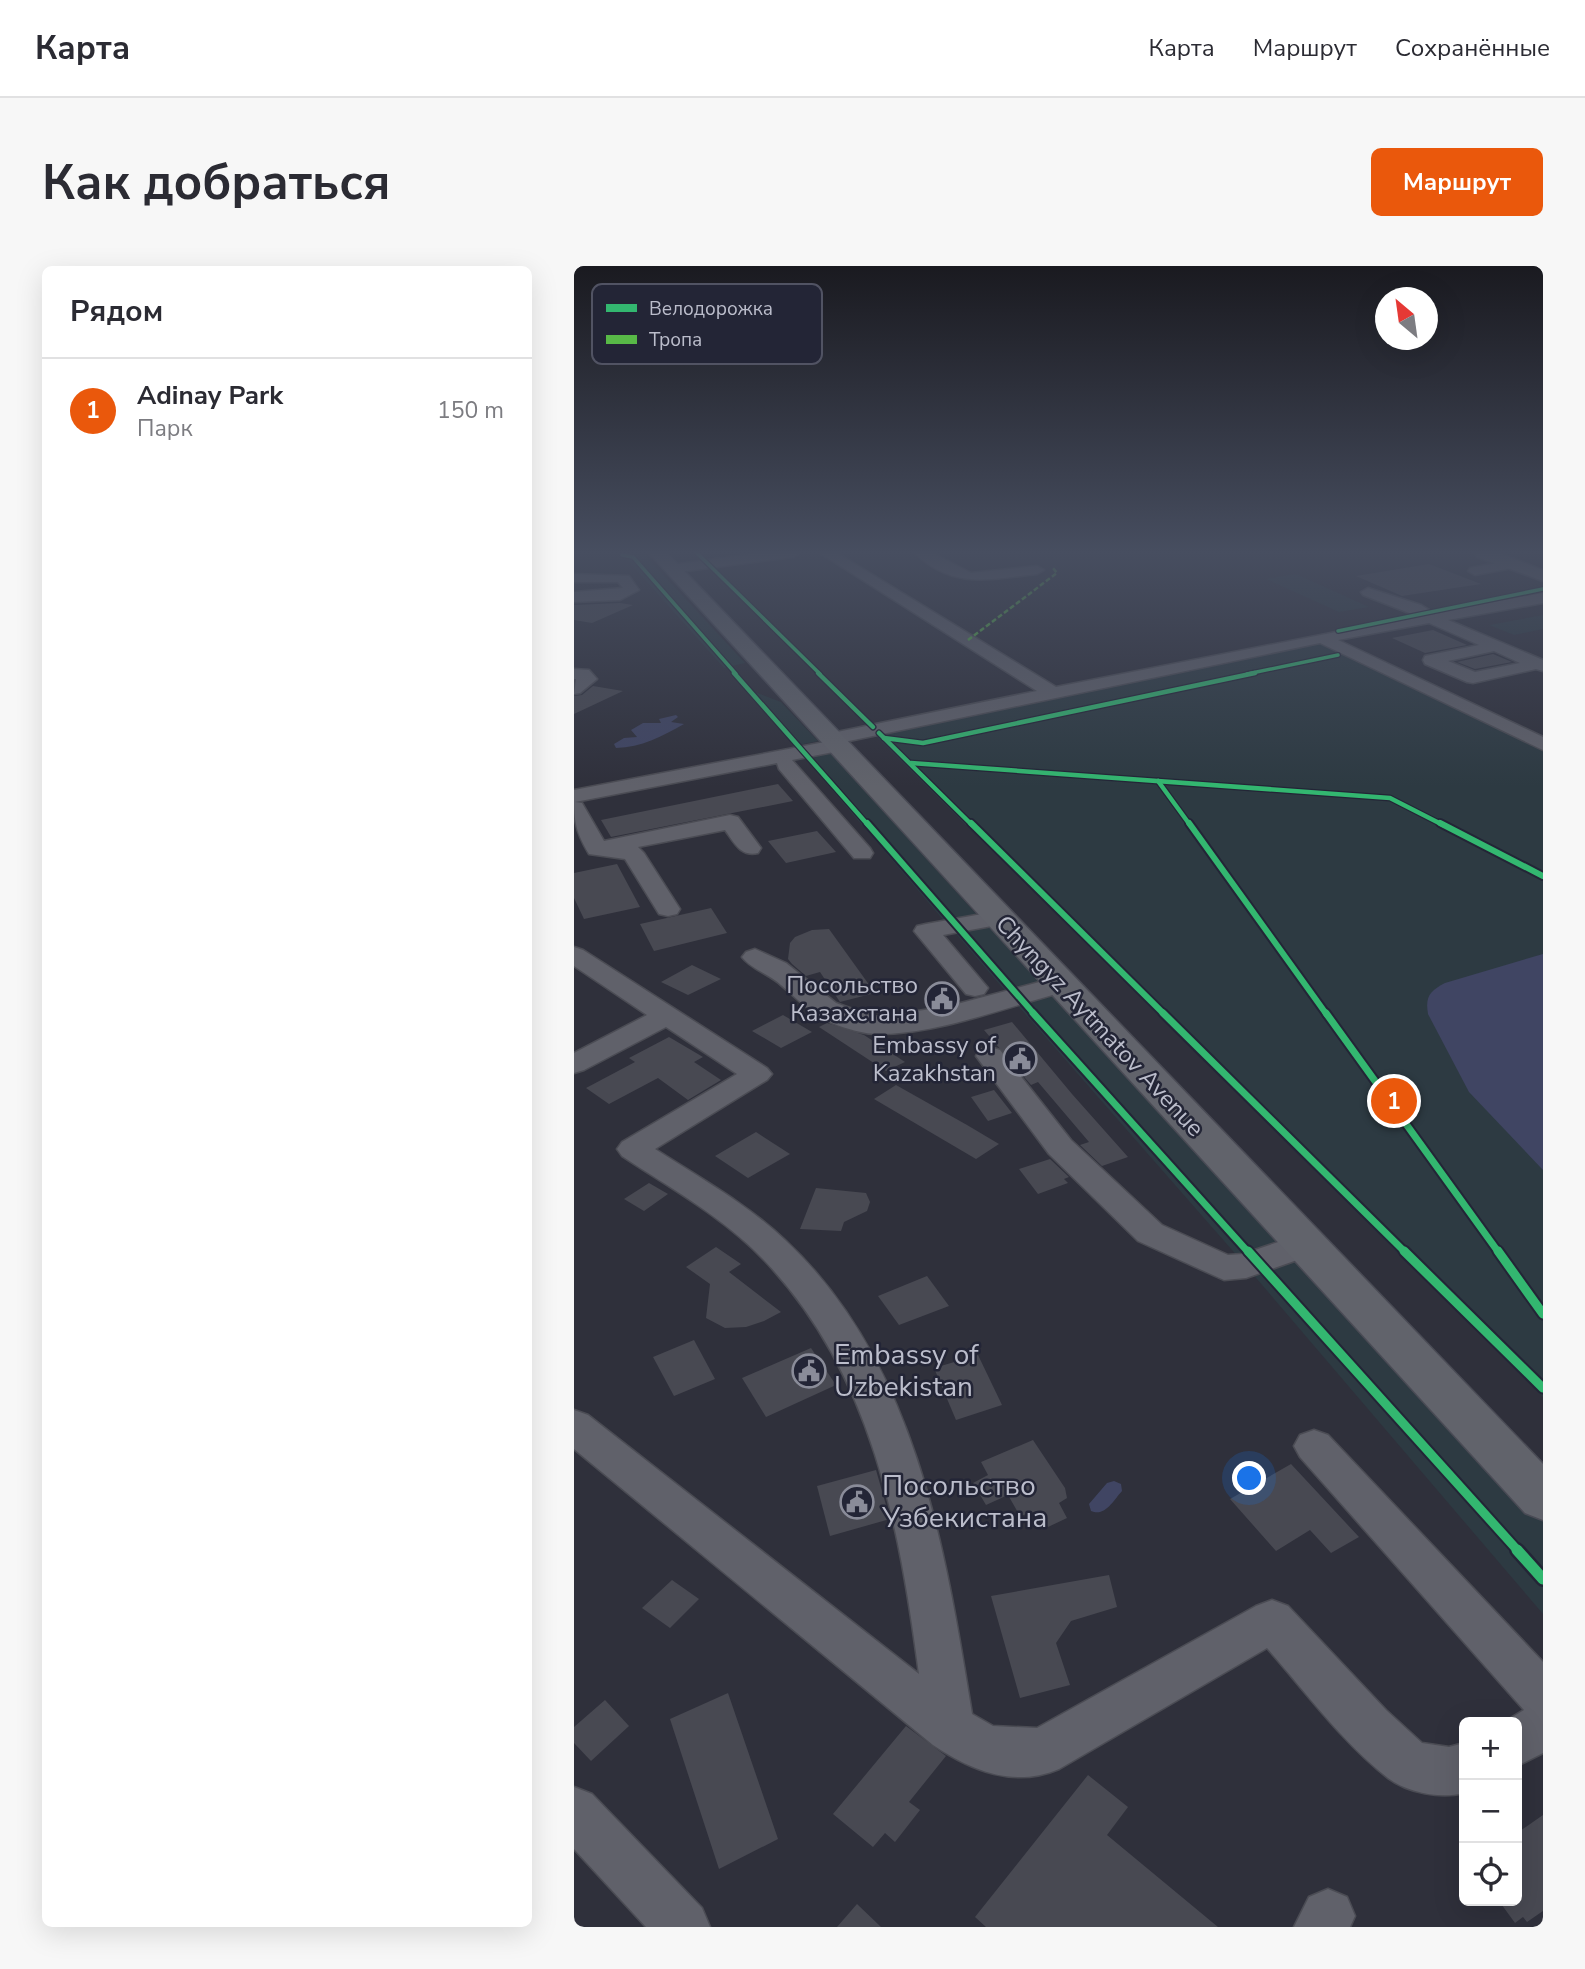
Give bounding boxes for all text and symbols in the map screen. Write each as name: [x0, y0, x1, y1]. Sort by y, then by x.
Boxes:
text: Карта: [35, 26, 130, 71]
text: Карта: [1149, 32, 1215, 64]
text: Маршрут: [1253, 32, 1357, 64]
text: Сохранённые: [1395, 32, 1550, 64]
button: Маршрут: [1371, 148, 1543, 216]
text: Как добраться: [42, 149, 390, 216]
legend: [592, 284, 822, 364]
north arrow: [1375, 287, 1438, 350]
text: Рядом: [70, 291, 163, 332]
text: Велодорожка: [649, 296, 773, 322]
text: Тропа: [649, 327, 702, 353]
text: Adinay Park: [137, 378, 283, 413]
text: 1: [86, 395, 100, 426]
text: 150 m: [437, 395, 504, 426]
text: Парк: [137, 413, 193, 444]
street label: Chyngyz Aytmatov Avenue: [989, 908, 1211, 1144]
place label: Посольство Казахстана: [786, 969, 918, 1029]
public building icon: Посольство Казахстана: [923, 980, 961, 1018]
place label: Embassy of Kazakhstan: [872, 1029, 997, 1089]
public building icon: Embassy of Kazakhstan: [1001, 1040, 1039, 1078]
pin: 1: [1371, 1075, 1417, 1127]
place label: Embassy of Uzbekistan: [834, 1336, 979, 1406]
public building icon: Embassy of Uzbekistan: [790, 1352, 828, 1390]
your location: [1232, 1461, 1266, 1495]
place label: Посольство Узбекистана: [881, 1467, 1047, 1537]
public building icon: Посольство Узбекистана: [838, 1483, 876, 1521]
map controls: [1459, 1717, 1522, 1906]
button: +: [1459, 1717, 1522, 1780]
button: −: [1459, 1780, 1522, 1843]
button: locate: [1459, 1843, 1522, 1906]

